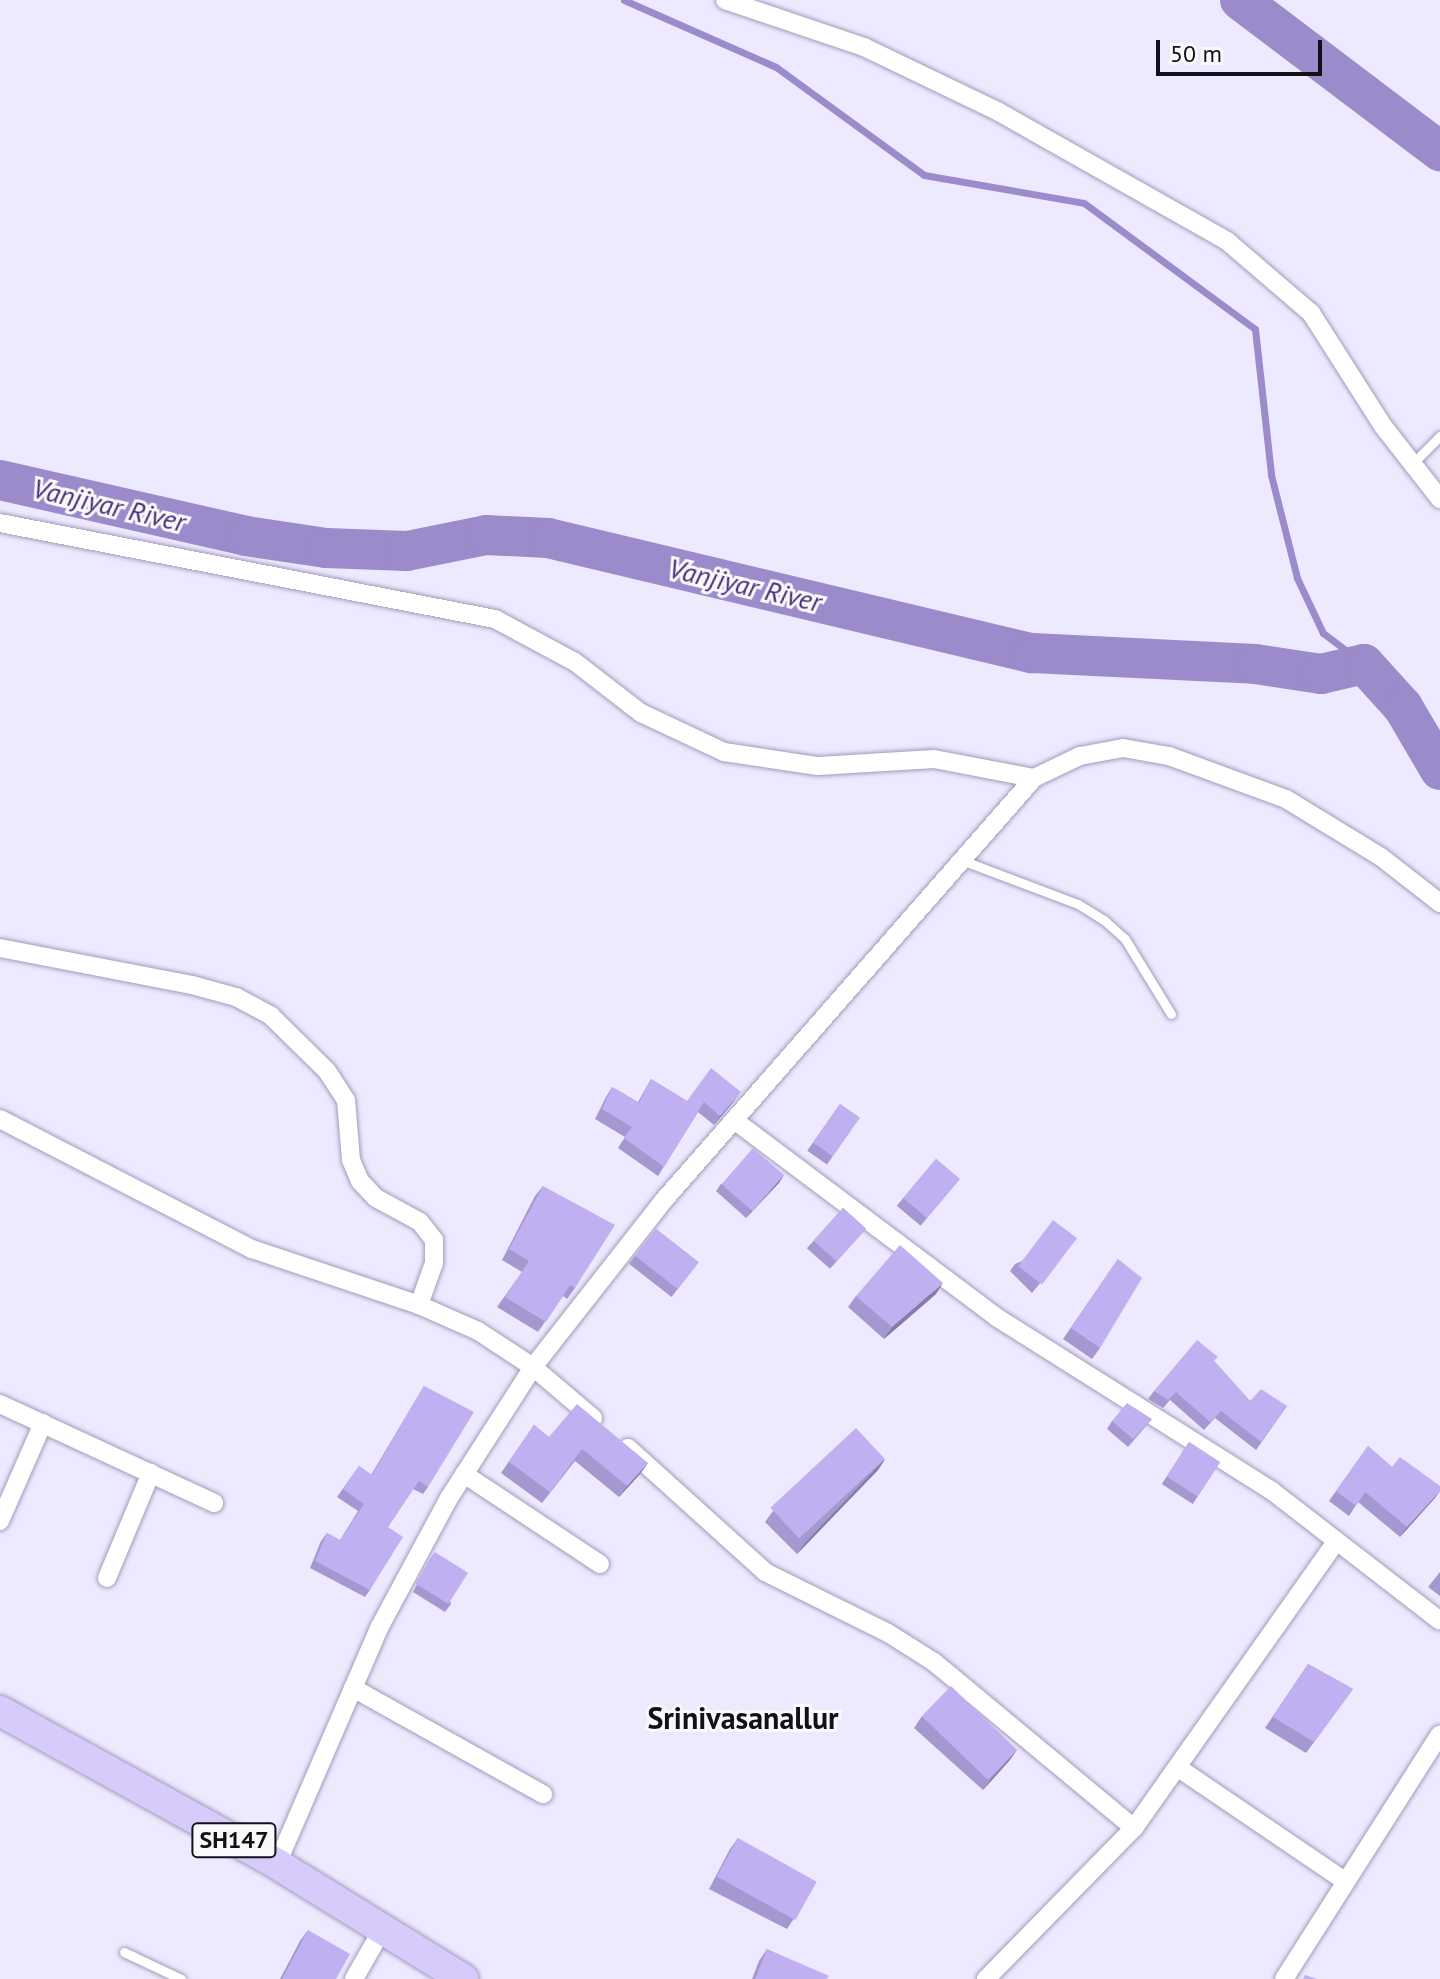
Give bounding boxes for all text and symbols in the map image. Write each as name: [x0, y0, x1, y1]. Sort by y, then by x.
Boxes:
scale bar: [1160, 24, 1326, 74]
text: 50 m: [1170, 38, 1222, 69]
water label: Vanjiyar River: [29, 471, 189, 539]
water label: Vanjiyar River: [665, 551, 825, 619]
district label: Srinivasanallur: [647, 1700, 839, 1736]
road number: SH147: [190, 1820, 278, 1860]

